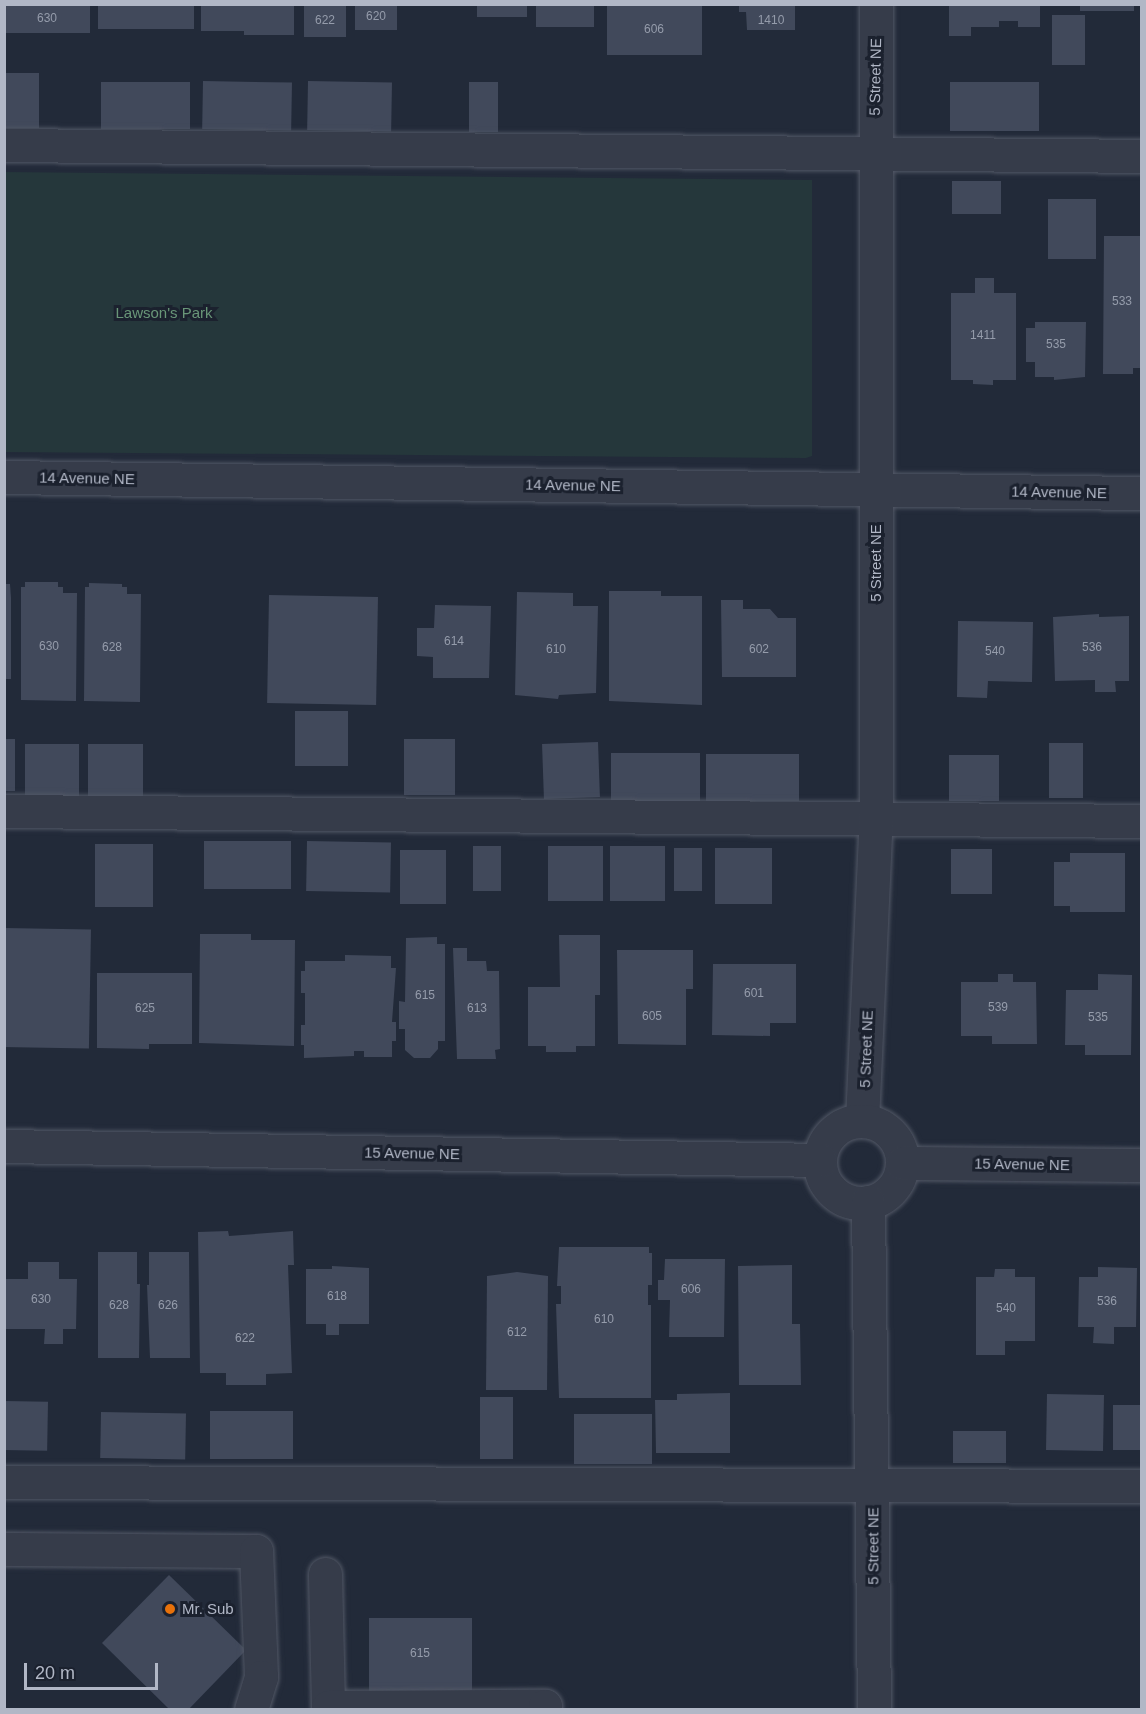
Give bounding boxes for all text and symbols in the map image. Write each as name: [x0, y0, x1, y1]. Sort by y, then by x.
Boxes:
house number: 620: [366, 10, 386, 24]
house number: 630: [37, 12, 57, 26]
house number: 622: [315, 14, 335, 28]
house number: 1410: [758, 14, 784, 28]
house number: 606: [644, 23, 664, 37]
street label: 5 Street NE: [865, 38, 885, 116]
house number: 533: [1112, 295, 1132, 309]
park label: Lawson's Park: [115, 304, 213, 322]
house number: 1411: [970, 329, 996, 343]
house number: 535: [1046, 338, 1066, 352]
street label: 14 Avenue NE: [39, 468, 135, 488]
street label: 14 Avenue NE: [525, 475, 621, 495]
street label: 14 Avenue NE: [1011, 482, 1107, 502]
street label: 5 Street NE: [867, 524, 885, 602]
house number: 614: [444, 635, 464, 649]
house number: 630: [39, 640, 59, 654]
house number: 628: [102, 641, 122, 655]
house number: 536: [1082, 641, 1102, 655]
house number: 610: [546, 643, 566, 657]
house number: 602: [749, 643, 769, 657]
house number: 540: [985, 645, 1005, 659]
house number: 601: [744, 987, 764, 1001]
house number: 615: [415, 989, 435, 1003]
house number: 539: [988, 1001, 1008, 1015]
house number: 625: [135, 1002, 155, 1016]
house number: 613: [467, 1002, 487, 1016]
house number: 605: [642, 1010, 662, 1024]
street label: 5 Street NE: [856, 1010, 876, 1088]
house number: 535: [1088, 1011, 1108, 1025]
street label: 15 Avenue NE: [364, 1143, 460, 1163]
street label: 15 Avenue NE: [974, 1154, 1070, 1174]
house number: 606: [681, 1283, 701, 1297]
house number: 618: [327, 1290, 347, 1304]
house number: 630: [31, 1293, 51, 1307]
house number: 536: [1097, 1295, 1117, 1309]
house number: 628: [109, 1299, 129, 1313]
house number: 626: [158, 1299, 178, 1313]
house number: 540: [996, 1302, 1016, 1316]
house number: 610: [594, 1313, 614, 1327]
house number: 612: [507, 1326, 527, 1340]
house number: 622: [235, 1332, 255, 1346]
street label: 5 Street NE: [864, 1507, 882, 1585]
place label: Mr. Sub: [182, 1600, 234, 1618]
marker: Mr. Sub: [163, 1602, 177, 1616]
house number: 615: [410, 1647, 430, 1661]
scale bar: [27, 1651, 160, 1689]
text: 20 m: [35, 1663, 75, 1683]

